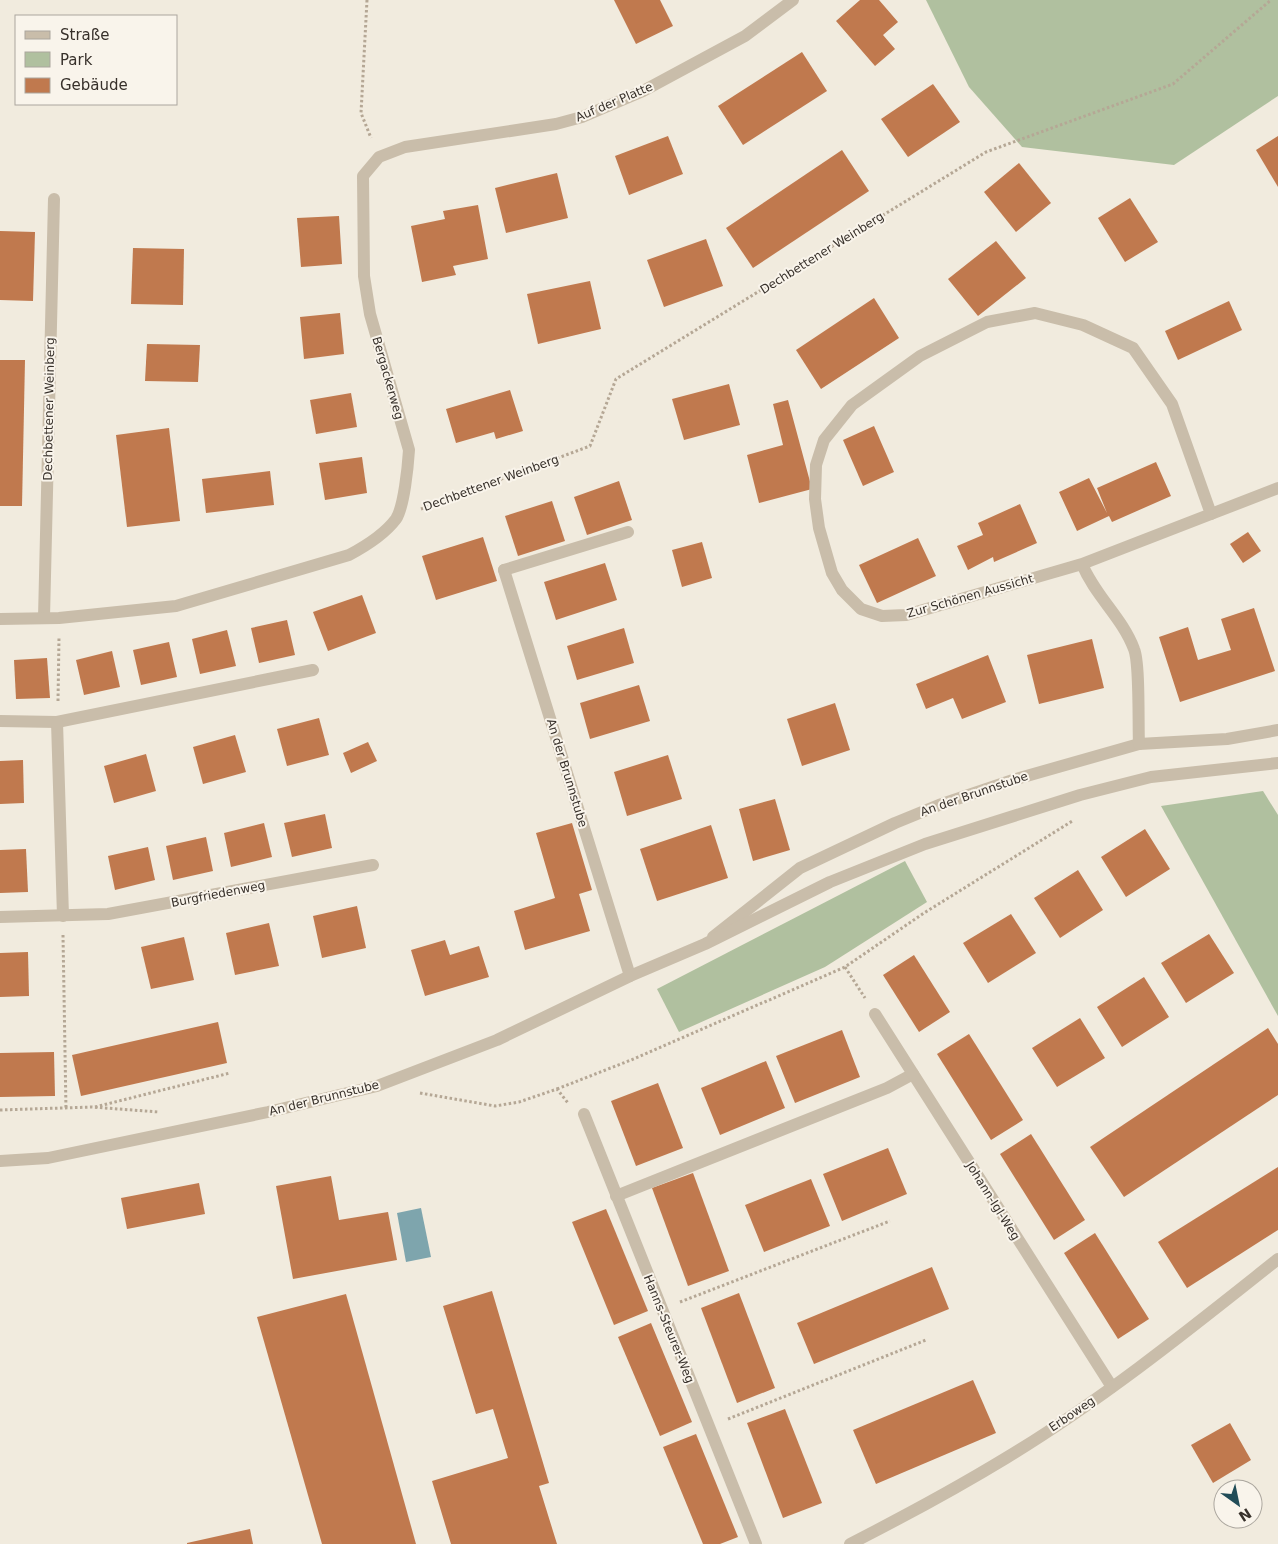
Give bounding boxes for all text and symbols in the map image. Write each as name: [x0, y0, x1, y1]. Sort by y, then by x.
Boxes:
legend: [15, 15, 178, 105]
text: Straße: [60, 26, 109, 44]
text: Park: [60, 51, 93, 69]
text: Gebäude: [60, 76, 128, 94]
street label: Auf der Platte: [573, 79, 655, 125]
street label: Dechbettener Weinberg: [758, 209, 886, 297]
street label: Bergackerweg: [369, 335, 407, 421]
street label: Dechbettener Weinberg: [41, 337, 57, 481]
street label: Dechbettener Weinberg: [421, 452, 561, 514]
street label: Zur Schönen Aussicht: [905, 571, 1035, 621]
street label: An der Brunnstube: [544, 717, 590, 829]
street label: An der Brunnstube: [918, 769, 1030, 819]
street label: Burgfriedenweg: [170, 878, 266, 910]
street label: An der Brunnstube: [268, 1078, 380, 1118]
street label: Johann-Igl-Weg: [963, 1158, 1023, 1243]
street label: Hanns-Steurer-Weg: [641, 1273, 697, 1385]
street label: Erboweg: [1046, 1394, 1098, 1434]
north arrow: [1213, 1479, 1263, 1529]
text: N: [1236, 1505, 1254, 1525]

